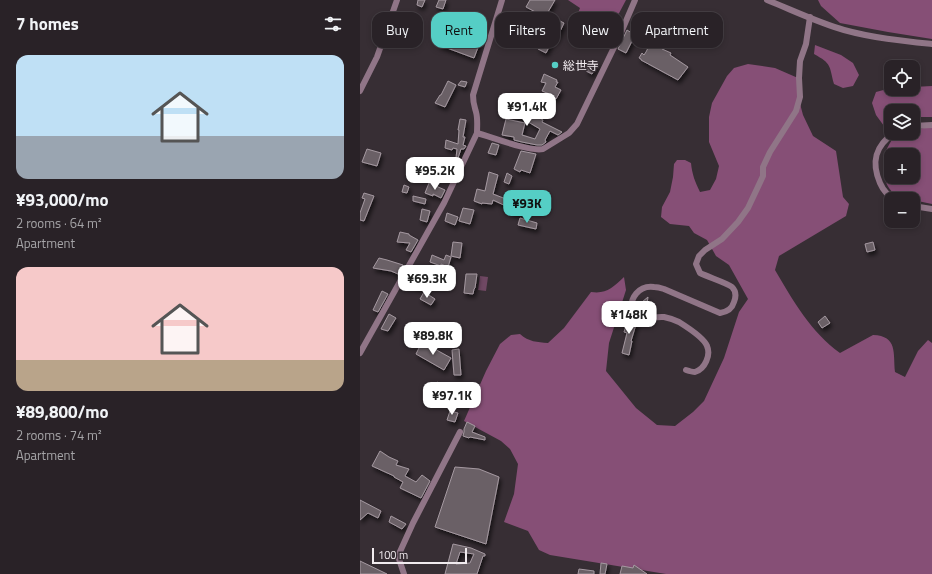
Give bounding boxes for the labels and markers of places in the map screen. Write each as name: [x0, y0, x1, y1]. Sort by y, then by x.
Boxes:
place label: 総世寺: [563, 56, 599, 75]
marker: 総世寺: [550, 60, 560, 70]
pin: ¥91.4K: [494, 93, 560, 127]
pin: ¥95.2K: [402, 157, 468, 191]
pin: ¥93K: [503, 190, 551, 224]
pin: ¥69.3K: [394, 265, 460, 299]
pin: ¥148K: [601, 301, 657, 335]
pin: ¥89.8K: [400, 322, 466, 356]
pin: ¥97.1K: [419, 382, 485, 416]

